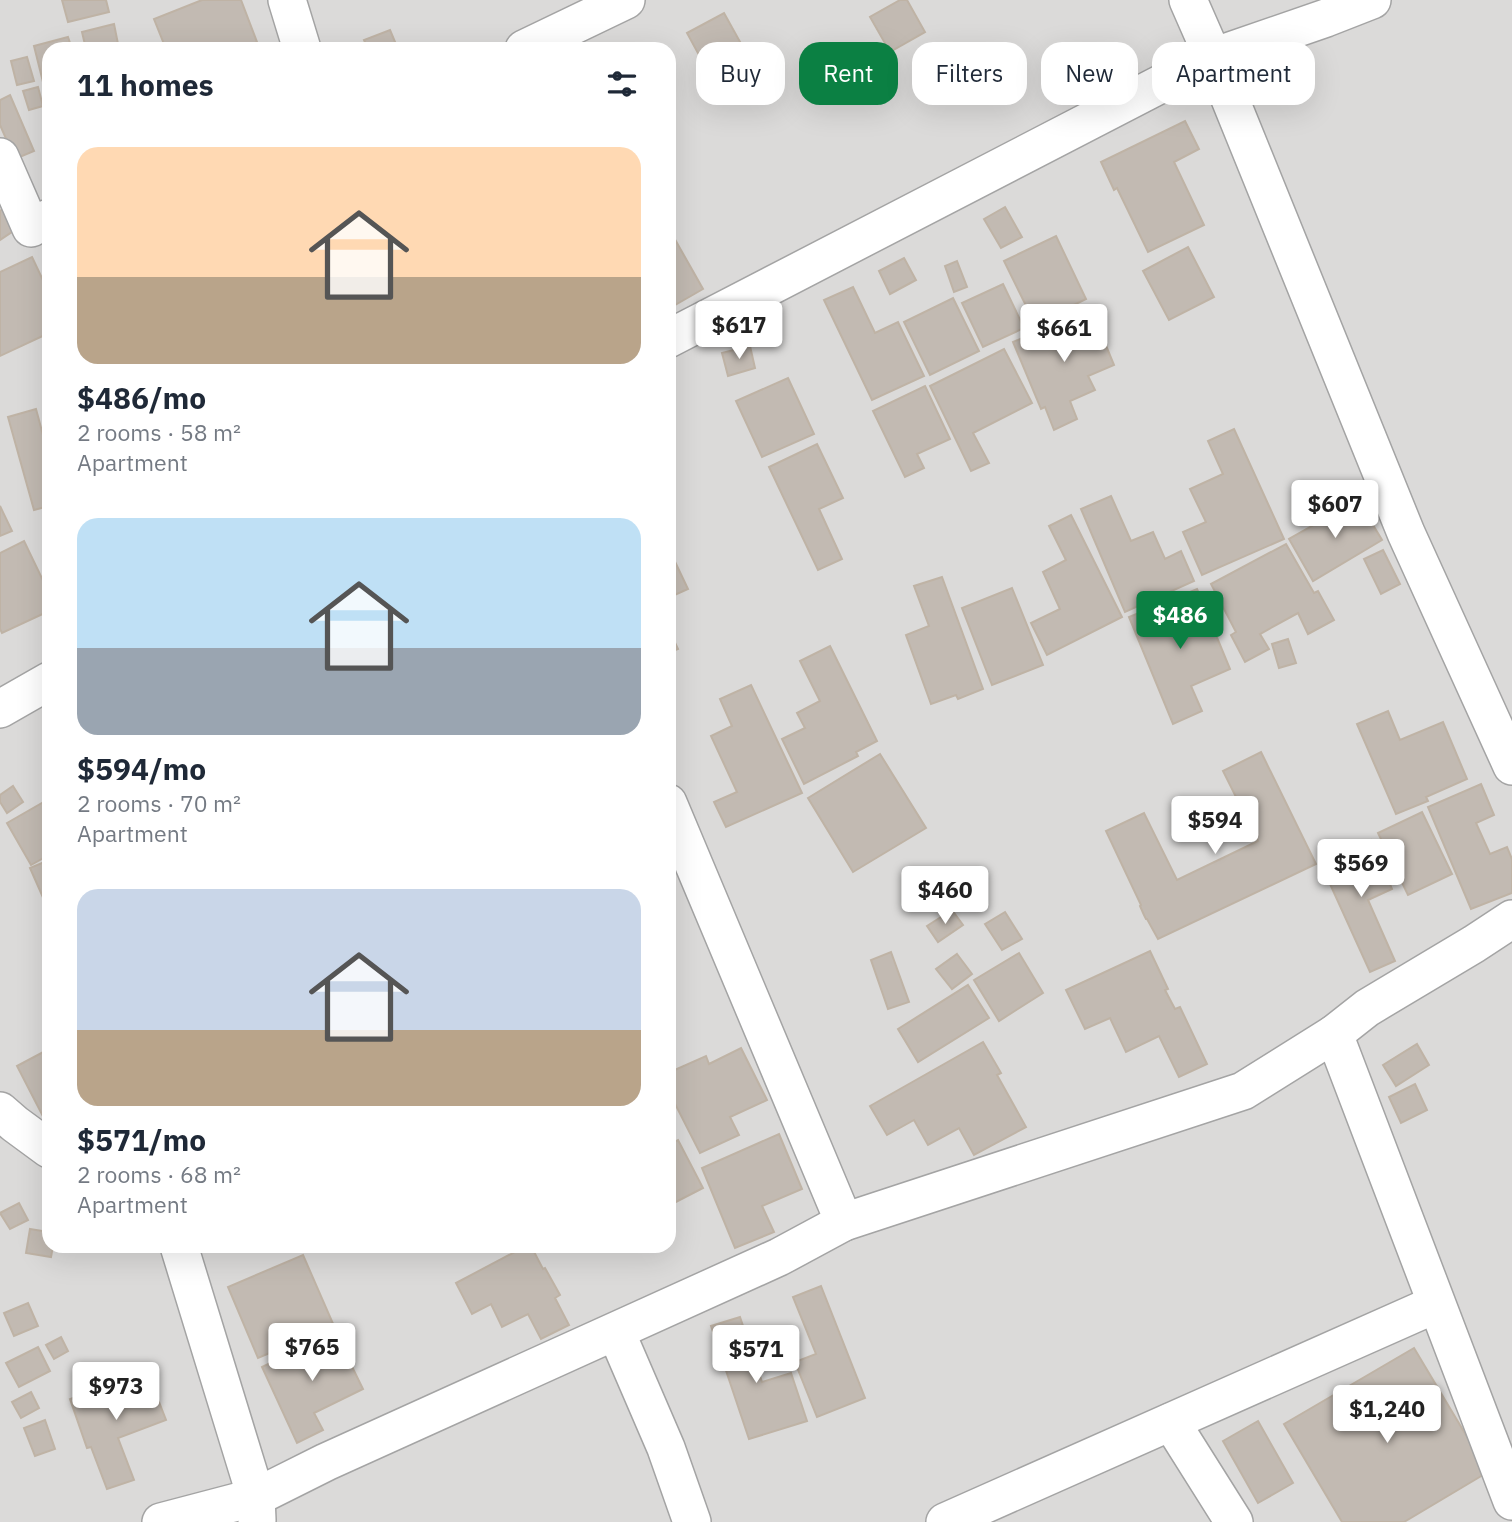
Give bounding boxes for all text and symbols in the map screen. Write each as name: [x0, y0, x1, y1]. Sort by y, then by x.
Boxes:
chip: Buy: [696, 42, 785, 105]
chip: Rent: [799, 42, 898, 105]
chip: Filters: [912, 42, 1027, 105]
chip: New: [1041, 42, 1138, 105]
chip: Apartment: [1152, 42, 1315, 105]
text: 11 homes: [77, 65, 214, 104]
icon: filters: [603, 65, 641, 103]
icon: home: [296, 192, 422, 318]
pin: $617: [698, 302, 780, 361]
pin: $661: [1023, 304, 1105, 364]
text: $617: [711, 309, 767, 339]
text: $661: [1036, 312, 1092, 342]
text: $486/mo: [77, 378, 206, 417]
text: 2 rooms · 58 m²: [77, 417, 241, 447]
text: Apartment: [77, 447, 188, 477]
pin: $607: [1294, 480, 1376, 540]
text: $607: [1307, 488, 1363, 518]
icon: home: [296, 563, 422, 689]
pin: $486: [1139, 592, 1221, 651]
text: $486: [1152, 599, 1208, 629]
text: $594/mo: [77, 749, 206, 788]
text: 2 rooms · 70 m²: [77, 788, 241, 818]
pin: $594: [1174, 796, 1256, 856]
text: $594: [1187, 804, 1243, 834]
text: Apartment: [77, 818, 188, 848]
pin: $569: [1320, 839, 1402, 899]
text: $569: [1333, 847, 1389, 877]
pin: $460: [904, 866, 986, 926]
text: $460: [917, 874, 973, 904]
icon: home: [296, 934, 422, 1060]
text: $571/mo: [77, 1120, 206, 1159]
text: 2 rooms · 68 m²: [77, 1159, 241, 1189]
text: Apartment: [77, 1189, 188, 1219]
pin: $765: [271, 1324, 353, 1383]
pin: $571: [715, 1326, 797, 1385]
text: $765: [284, 1331, 340, 1361]
text: $571: [728, 1333, 784, 1363]
pin: $973: [75, 1362, 157, 1422]
text: $973: [88, 1370, 144, 1400]
pin: $1,240: [1330, 1386, 1444, 1445]
text: $1,240: [1349, 1393, 1425, 1423]

